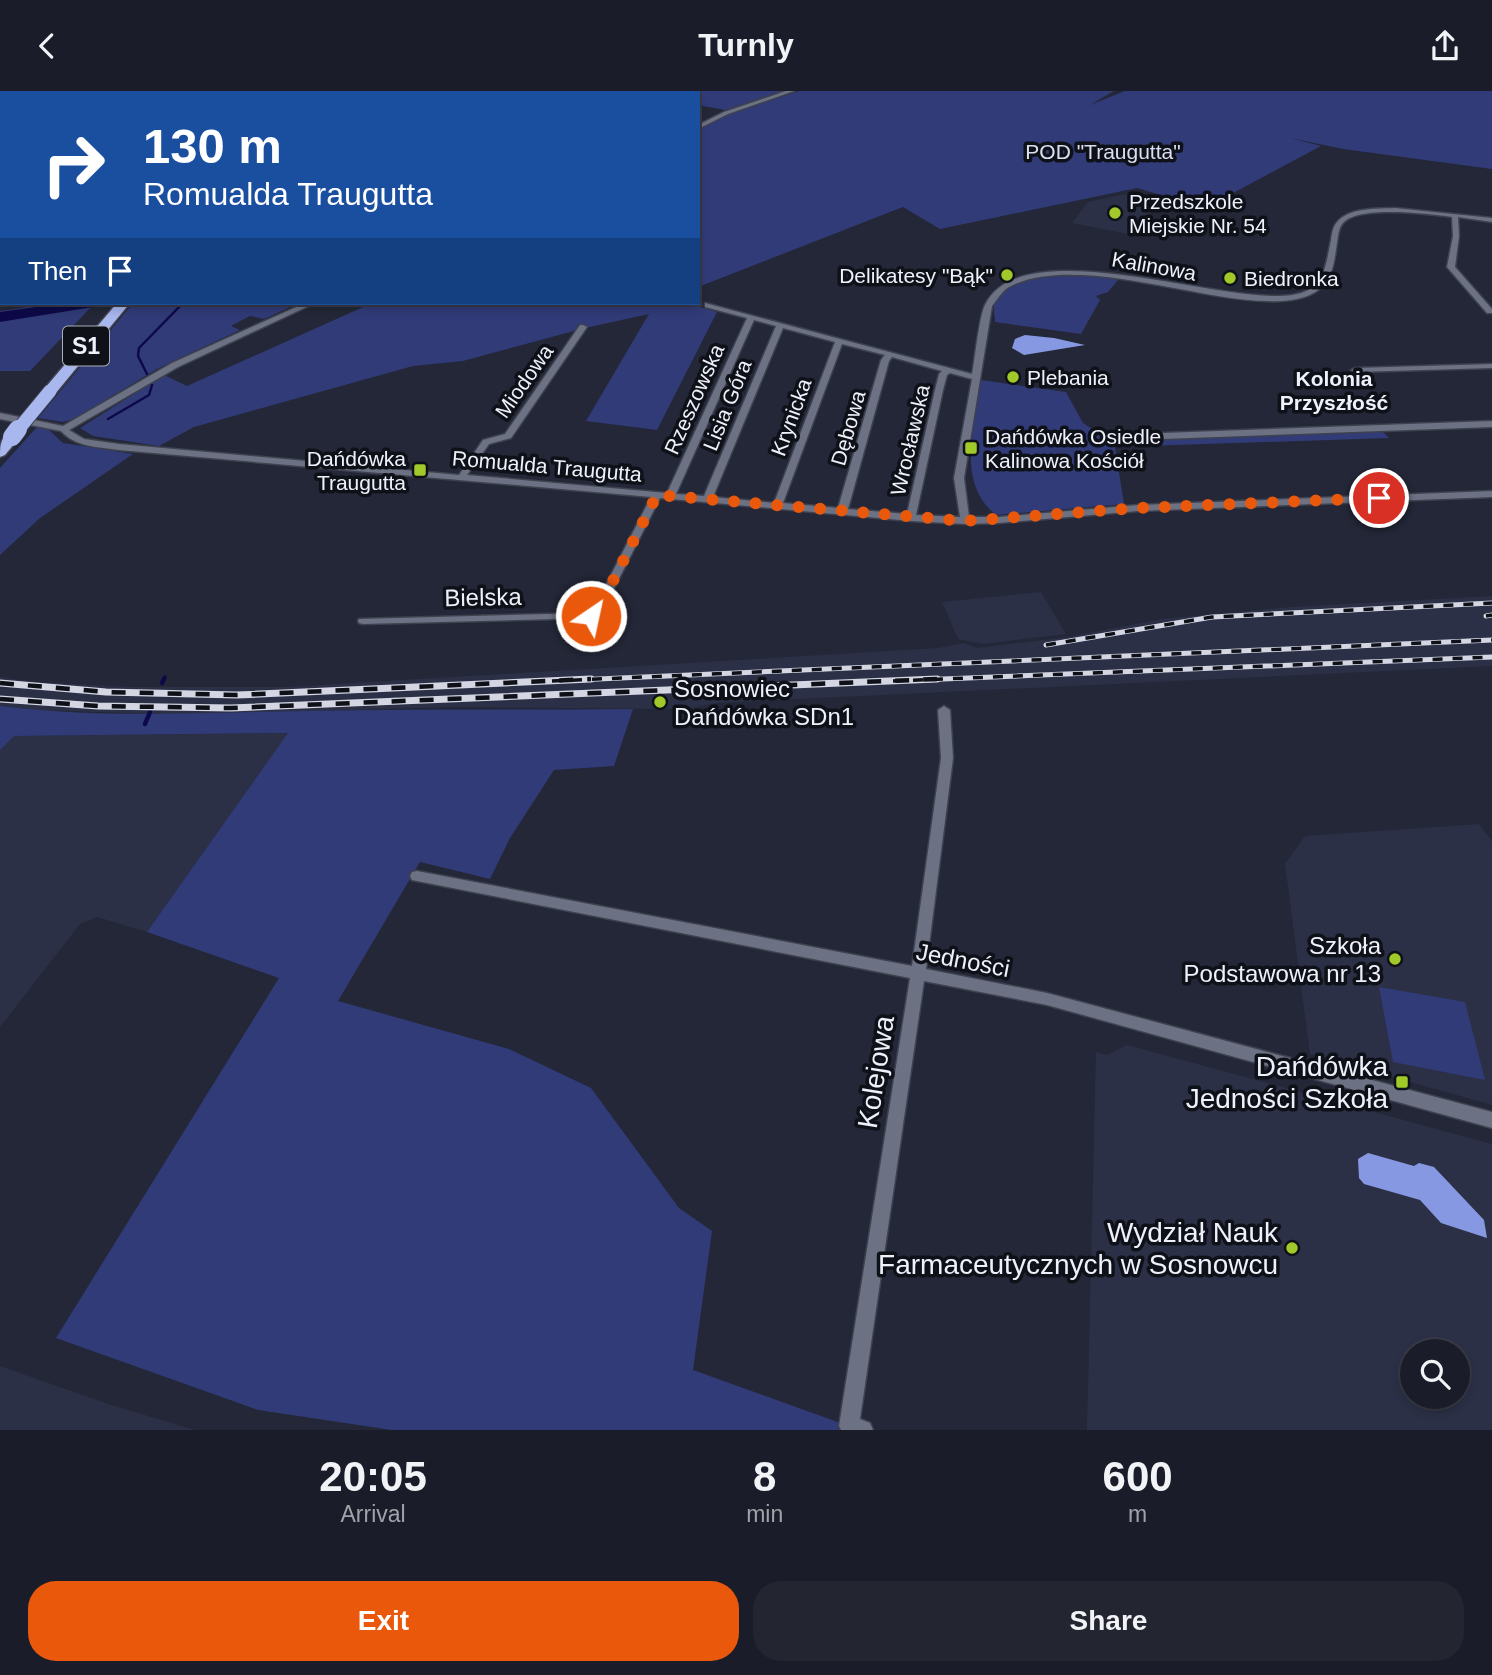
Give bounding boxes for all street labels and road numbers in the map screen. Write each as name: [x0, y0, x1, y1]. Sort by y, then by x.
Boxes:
street label: Kalinowa: [1110, 247, 1198, 285]
road number: S1: [63, 327, 109, 365]
street label: Miodowa: [490, 340, 558, 422]
street label: Rzeszowska: [660, 340, 729, 458]
street label: Lisia Góra: [698, 356, 756, 454]
street label: Krynicka: [766, 375, 816, 459]
street label: Wrocławska: [886, 382, 934, 498]
street label: Dębowa: [826, 387, 870, 468]
street label: Romualda Traugutta: [451, 446, 643, 486]
street label: Bielska: [444, 583, 523, 611]
street label: Jedności: [914, 938, 1012, 982]
street label: Kolejowa: [852, 1013, 900, 1131]

